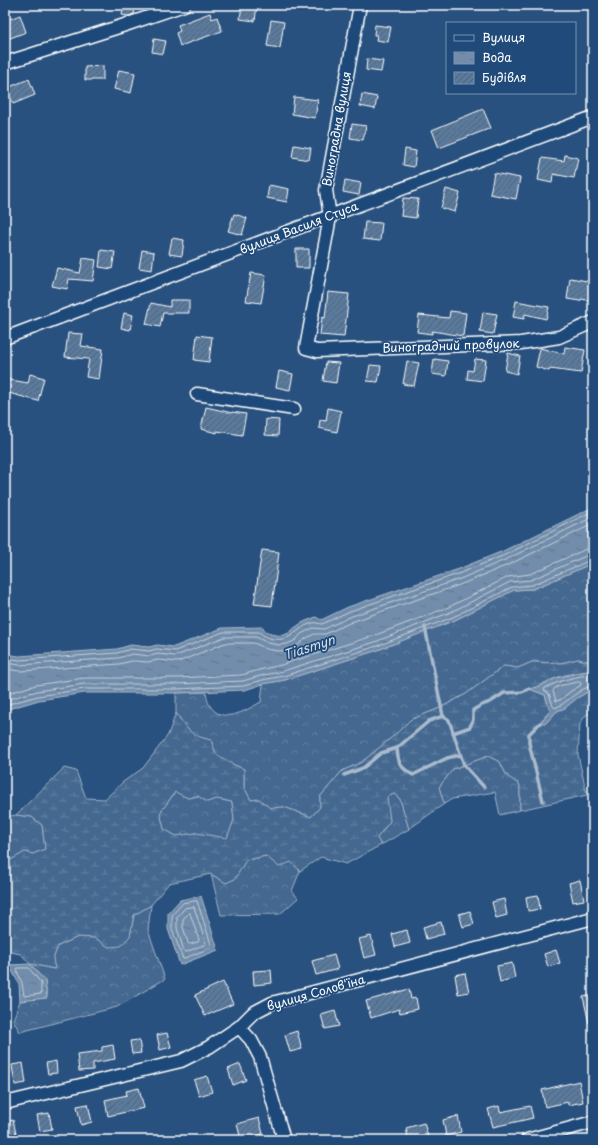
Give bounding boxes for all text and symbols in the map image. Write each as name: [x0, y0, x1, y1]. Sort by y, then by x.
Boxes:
legend: [446, 22, 576, 94]
text: Вулиця: [482, 28, 525, 46]
text: Вода: [482, 48, 512, 66]
text: Будівля: [482, 68, 527, 86]
street label: Виноградна вулиця: [317, 70, 355, 188]
street label: вулиця Василя Стуса: [237, 196, 361, 258]
street label: Виноградний провулок: [382, 334, 521, 356]
water label: Tiasmyn: [281, 629, 338, 664]
street label: вулиця Солов'їна: [264, 969, 368, 1015]

